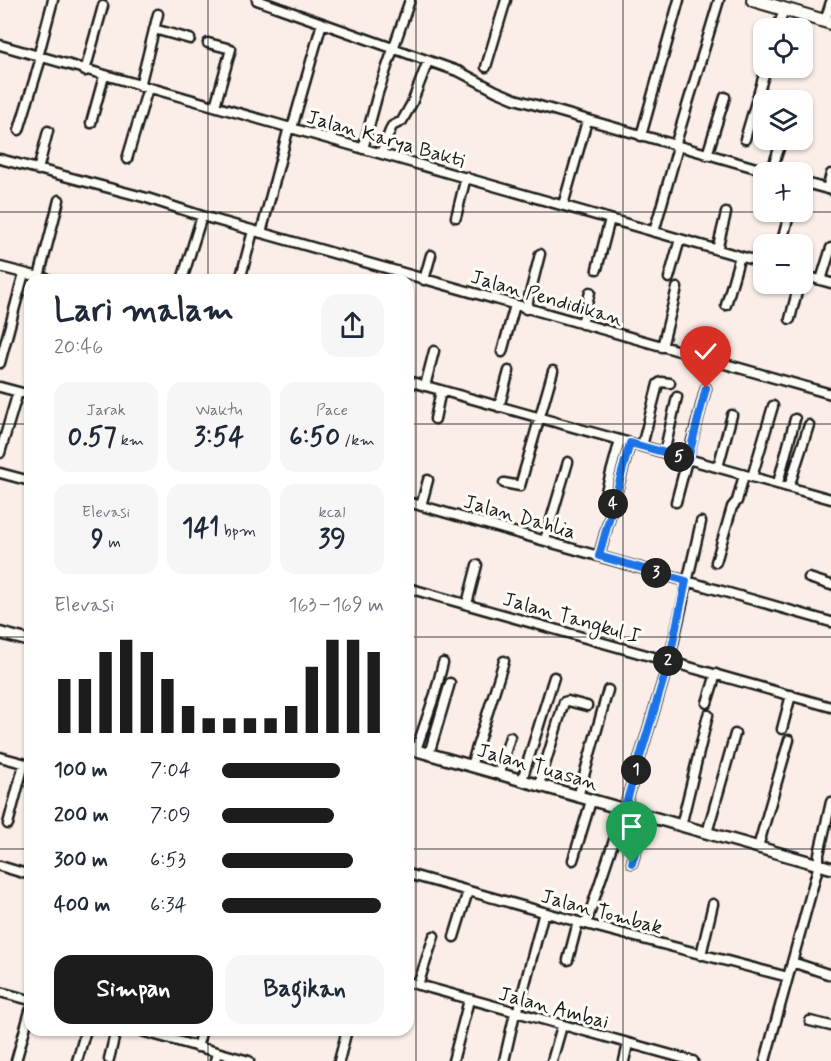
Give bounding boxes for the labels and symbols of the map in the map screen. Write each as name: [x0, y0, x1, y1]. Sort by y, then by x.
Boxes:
street label: Jalan Karya Bakti: [303, 104, 468, 175]
street label: Jalan Pendidikan: [467, 264, 626, 333]
pin: [680, 326, 731, 388]
pin: 5: [664, 442, 694, 472]
street label: Jalan Dahlia: [460, 489, 579, 546]
pin: 4: [598, 489, 628, 519]
pin: 3: [641, 558, 671, 588]
street label: Jalan Tangkul I: [499, 586, 644, 652]
pin: 2: [653, 646, 683, 676]
street label: Jalan Tuasan: [474, 737, 602, 798]
pin: 1: [621, 755, 651, 785]
pin: [606, 801, 657, 863]
street label: Jalan Tombak: [538, 883, 665, 942]
street label: Jalan Ambai: [495, 981, 612, 1036]

